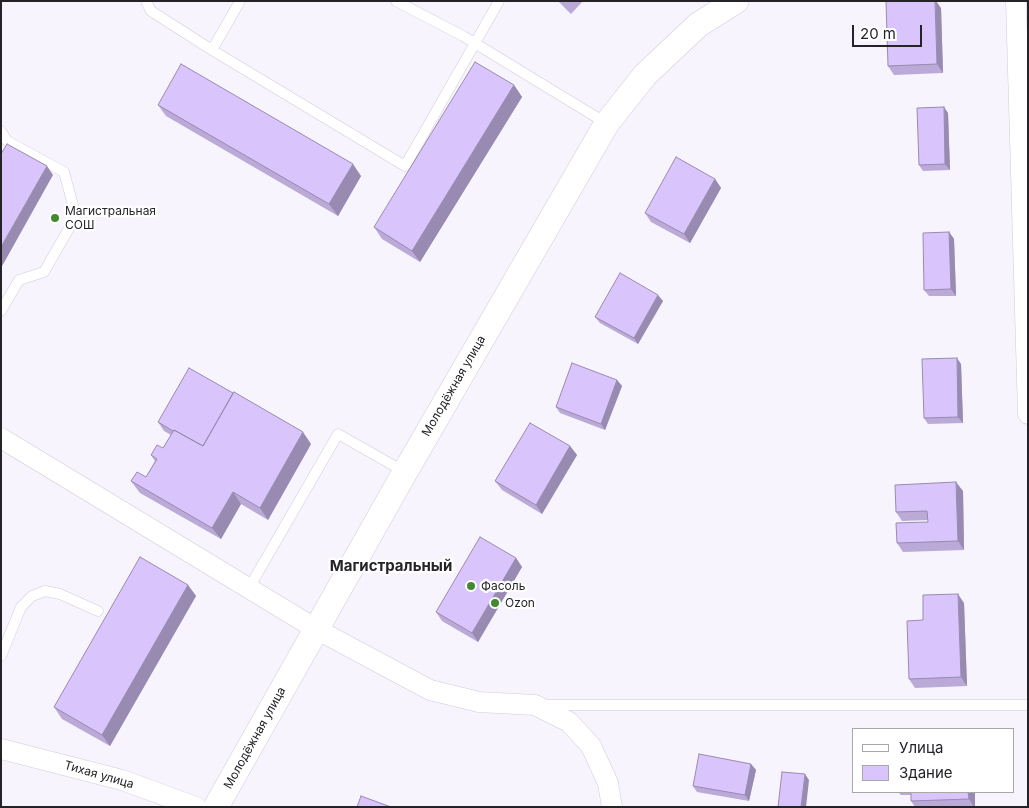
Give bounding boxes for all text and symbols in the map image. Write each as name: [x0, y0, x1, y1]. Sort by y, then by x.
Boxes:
scale bar: [854, 15, 924, 47]
text: 20 m: [860, 24, 896, 43]
place label: Магистральная СОШ: [65, 204, 156, 232]
marker: Магистральная СОШ: [49, 212, 61, 224]
street label: Молодёжная улица: [419, 333, 489, 439]
district label: Магистральный: [330, 557, 452, 575]
place label: Фасоль: [481, 579, 525, 593]
marker: Фасоль: [465, 580, 477, 592]
place label: Ozon: [505, 596, 535, 610]
marker: Ozon: [489, 597, 501, 609]
street label: Молодёжная улица: [221, 685, 289, 791]
legend: [852, 728, 1014, 793]
text: Улица: [899, 738, 943, 757]
street label: Тихая улица: [63, 758, 135, 792]
text: Здание: [899, 763, 953, 782]

